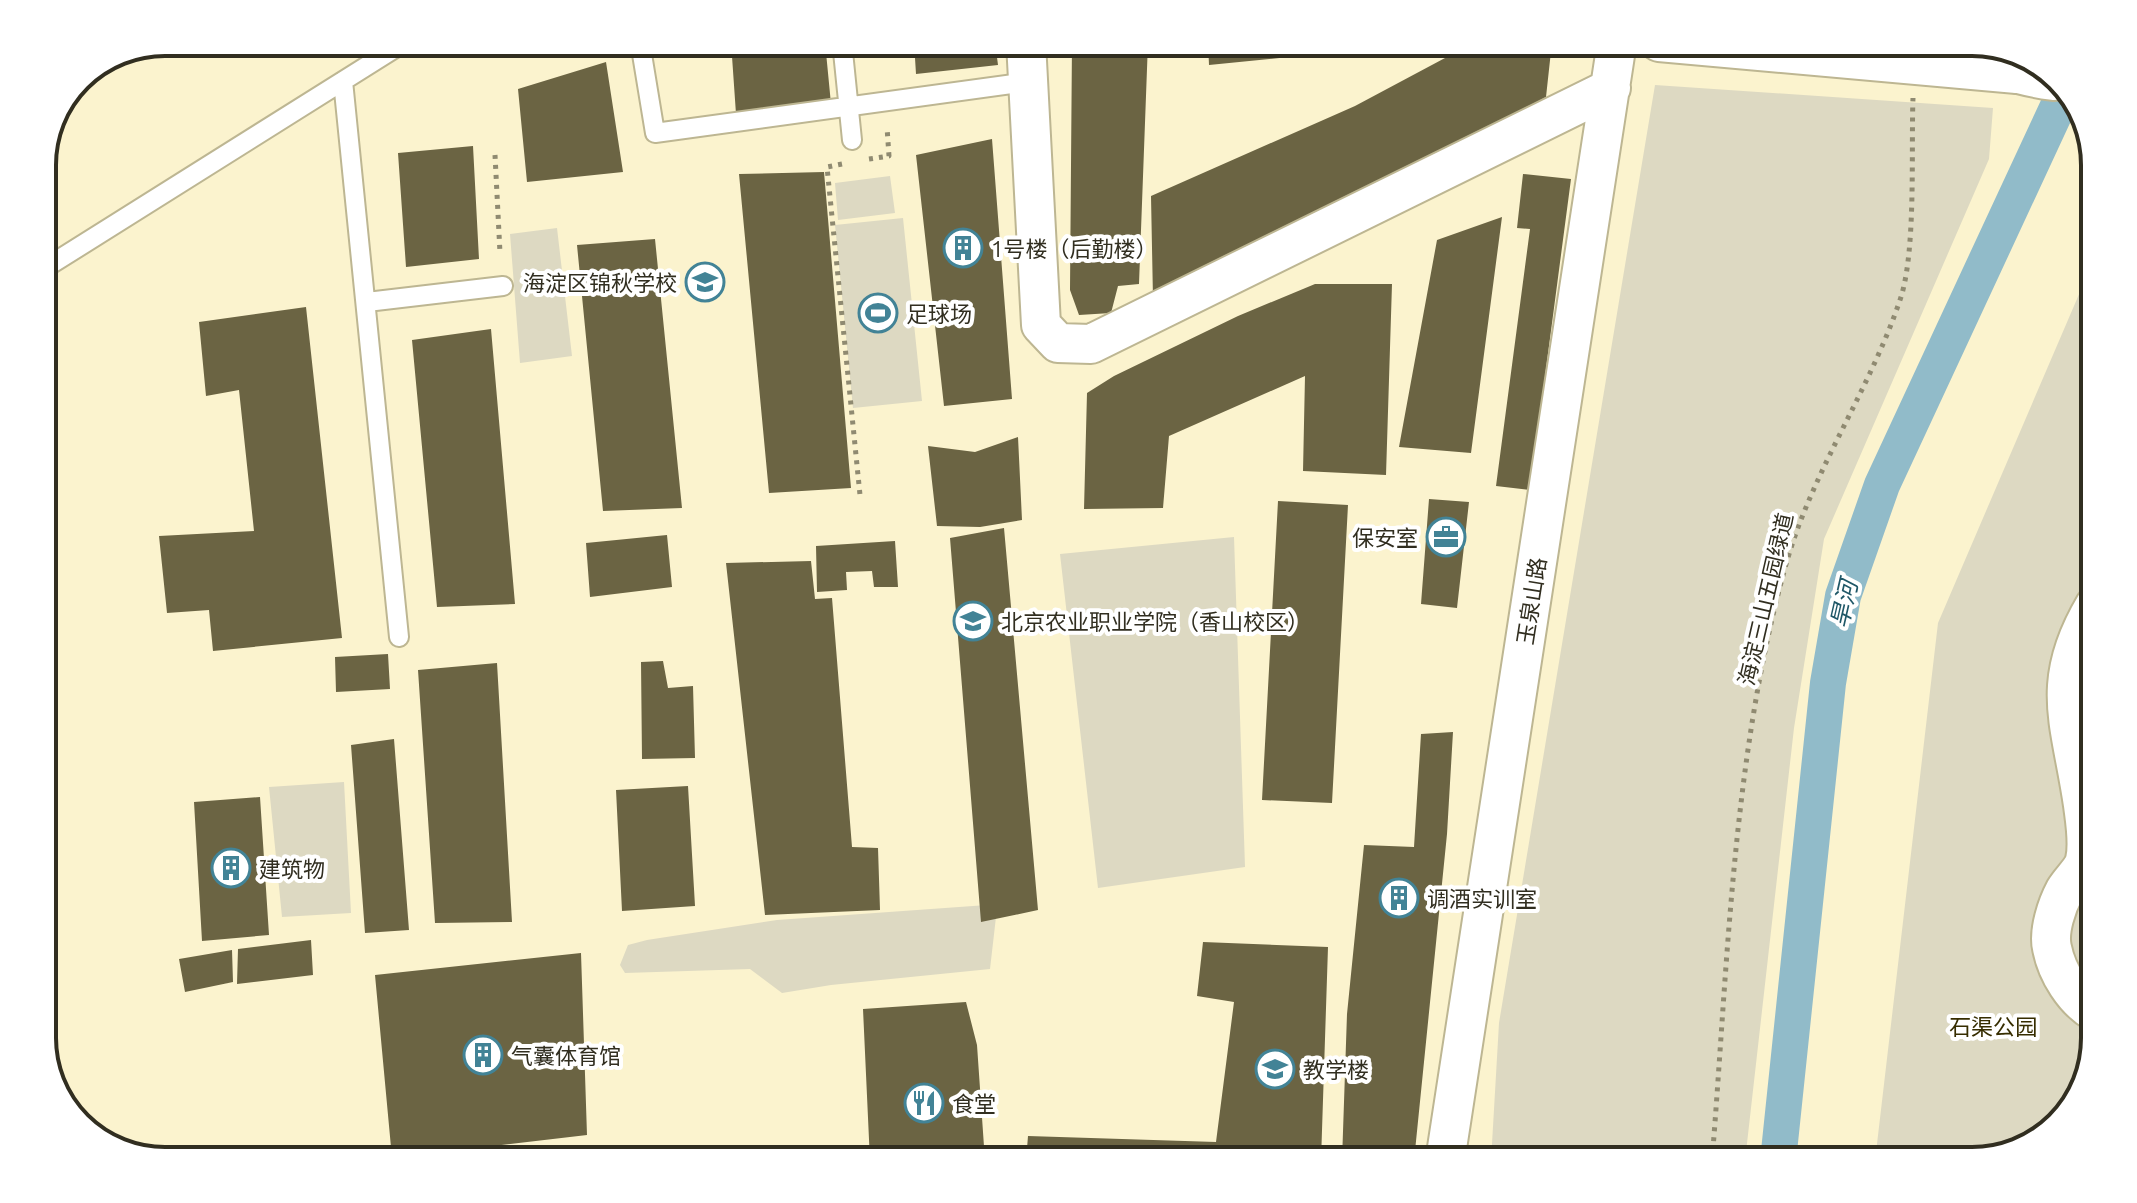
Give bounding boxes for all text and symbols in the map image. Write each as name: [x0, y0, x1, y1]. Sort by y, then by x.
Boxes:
building icon: 1号楼（后勤楼）: [942, 227, 984, 269]
place label: 1号楼（后勤楼）: [991, 236, 1157, 261]
school or university icon: 海淀区锦秋学校: [684, 261, 726, 303]
place label: 海淀区锦秋学校: [523, 270, 677, 295]
sports icon: 足球场: [857, 292, 899, 334]
place label: 足球场: [906, 301, 972, 326]
street label: 海淀三山五园绿道: [1733, 510, 1797, 688]
office icon: 保安室: [1425, 516, 1467, 558]
place label: 保安室: [1352, 525, 1418, 550]
street label: 玉泉山路: [1512, 556, 1550, 646]
water label: 旱河: [1825, 574, 1863, 630]
school or university icon: 北京农业职业学院（香山校区）: [952, 600, 994, 642]
place label: 北京农业职业学院（香山校区）: [1001, 609, 1309, 634]
building icon: 建筑物: [210, 847, 252, 889]
place label: 建筑物: [259, 856, 325, 881]
building icon: 调酒实训室: [1378, 877, 1420, 919]
place label: 调酒实训室: [1427, 886, 1537, 911]
park label: 石渠公园: [1949, 1014, 2037, 1039]
building icon: 气囊体育馆: [462, 1034, 504, 1076]
place label: 气囊体育馆: [511, 1043, 621, 1068]
school or university icon: 教学楼: [1254, 1048, 1296, 1090]
place label: 教学楼: [1303, 1057, 1369, 1082]
restaurant icon: 食堂: [903, 1082, 945, 1124]
place label: 食堂: [952, 1091, 996, 1116]

